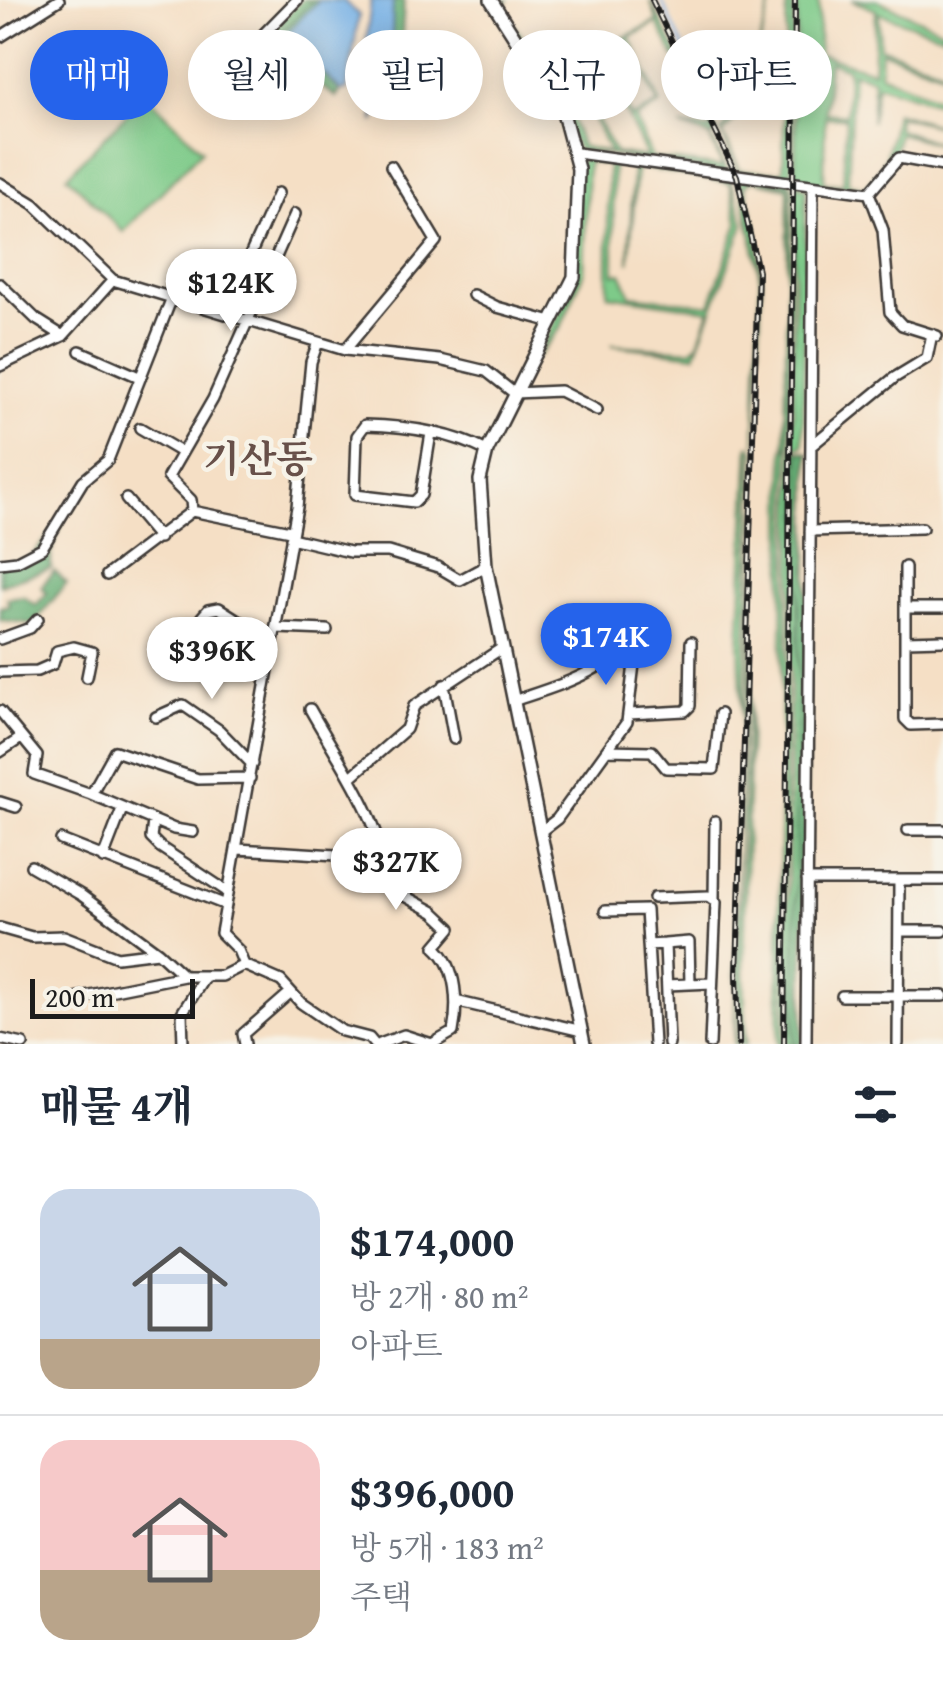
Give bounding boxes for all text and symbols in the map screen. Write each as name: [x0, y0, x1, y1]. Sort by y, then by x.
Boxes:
chip: 매매: [30, 30, 168, 120]
chip: 월세: [188, 30, 325, 120]
chip: 필터: [345, 30, 483, 120]
chip: 신규: [503, 30, 641, 120]
chip: 아파트: [661, 30, 832, 120]
pin: $124K: [161, 249, 301, 334]
text: $124K: [188, 258, 274, 305]
district label: 기산동: [203, 430, 313, 486]
pin: $174K: [536, 603, 676, 688]
text: $174K: [563, 612, 649, 659]
pin: $396K: [142, 617, 282, 702]
text: $396K: [169, 626, 255, 673]
pin: $327K: [326, 828, 466, 913]
text: $327K: [353, 837, 439, 884]
scale bar: [30, 974, 195, 1018]
text: 200 m: [45, 976, 114, 1017]
text: 매물 4개: [40, 1075, 193, 1136]
icon: filters: [848, 1077, 903, 1132]
text: $174,000: [350, 1210, 514, 1271]
icon: home: [120, 1229, 240, 1349]
text: 방 2개 · 80 m²: [350, 1273, 528, 1320]
text: 아파트: [350, 1322, 443, 1369]
text: $396,000: [350, 1461, 514, 1522]
icon: home: [120, 1480, 240, 1600]
text: 방 5개 · 183 m²: [350, 1524, 544, 1571]
text: 주택: [350, 1573, 412, 1620]

